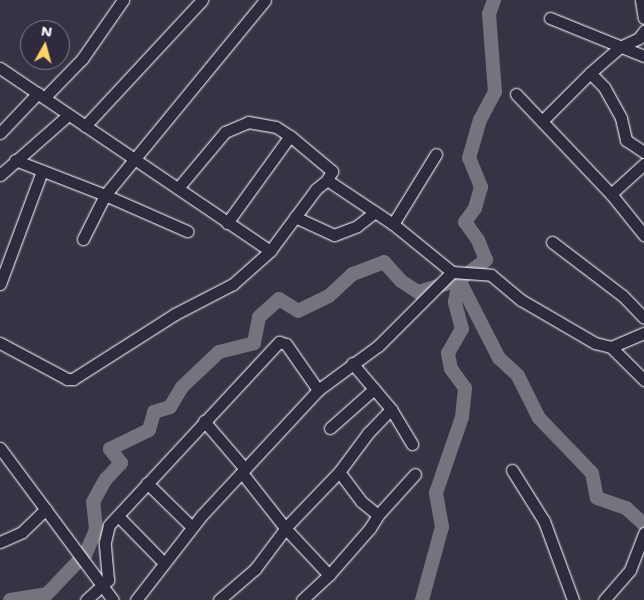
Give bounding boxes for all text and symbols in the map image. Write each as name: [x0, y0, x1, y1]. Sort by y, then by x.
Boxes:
north arrow: [20, 20, 70, 70]
text: N: [40, 21, 53, 41]

